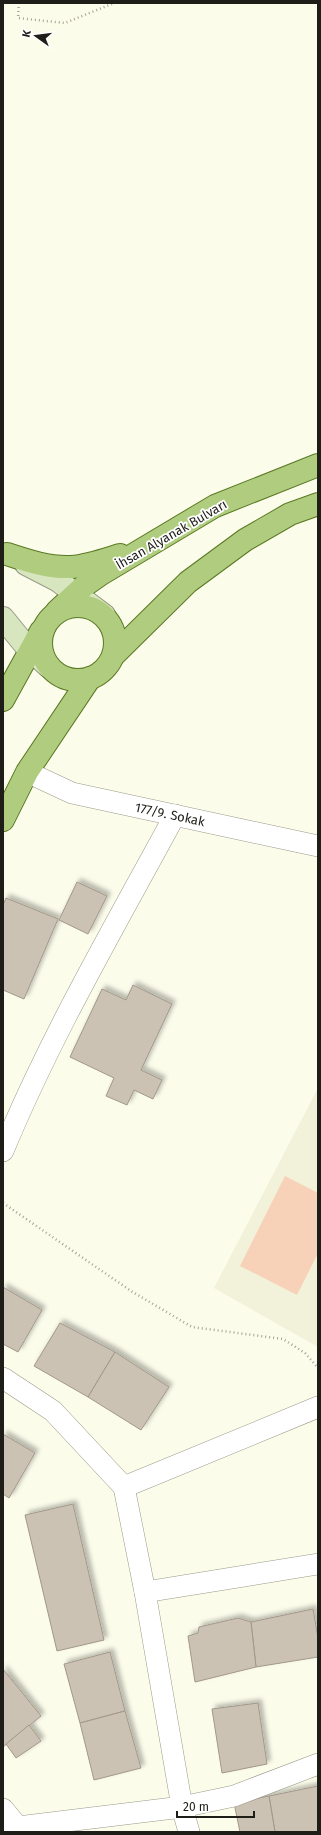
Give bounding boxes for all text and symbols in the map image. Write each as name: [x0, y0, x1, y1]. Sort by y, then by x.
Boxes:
north arrow: [16, 16, 56, 56]
text: K: [20, 28, 34, 39]
street label: İhsan Alyanak Bulvarı: [113, 496, 229, 572]
street label: 177/9. Sokak: [134, 800, 207, 829]
scale bar: [177, 1793, 254, 1819]
text: 20 m: [183, 1800, 209, 1814]

